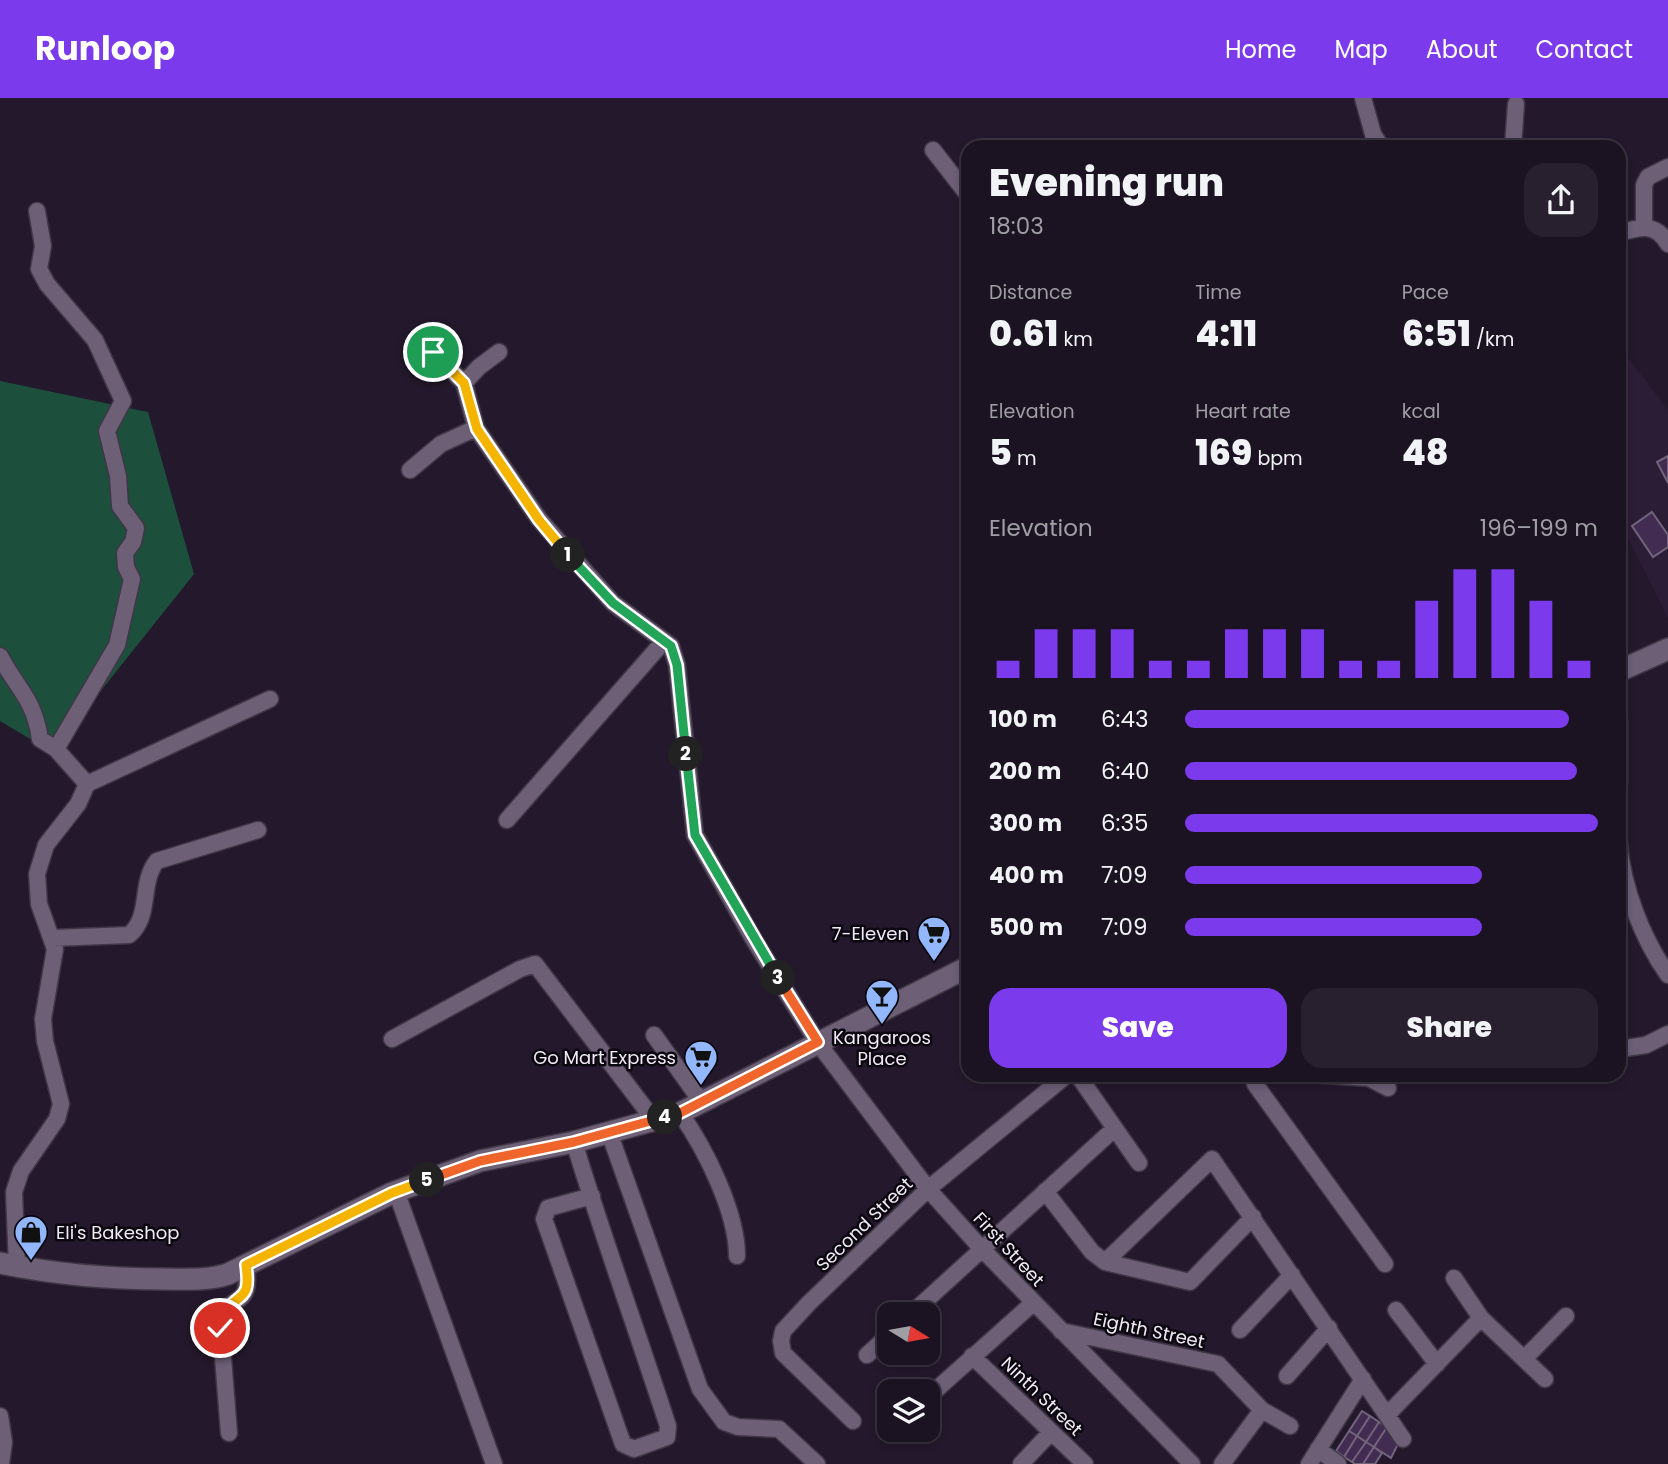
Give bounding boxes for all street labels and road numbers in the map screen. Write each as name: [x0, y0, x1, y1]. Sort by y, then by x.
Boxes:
street label: Second Street: [810, 1171, 918, 1277]
street label: First Street: [968, 1206, 1050, 1292]
street label: Eighth Street: [1091, 1306, 1207, 1354]
street label: Ninth Street: [996, 1351, 1088, 1441]

